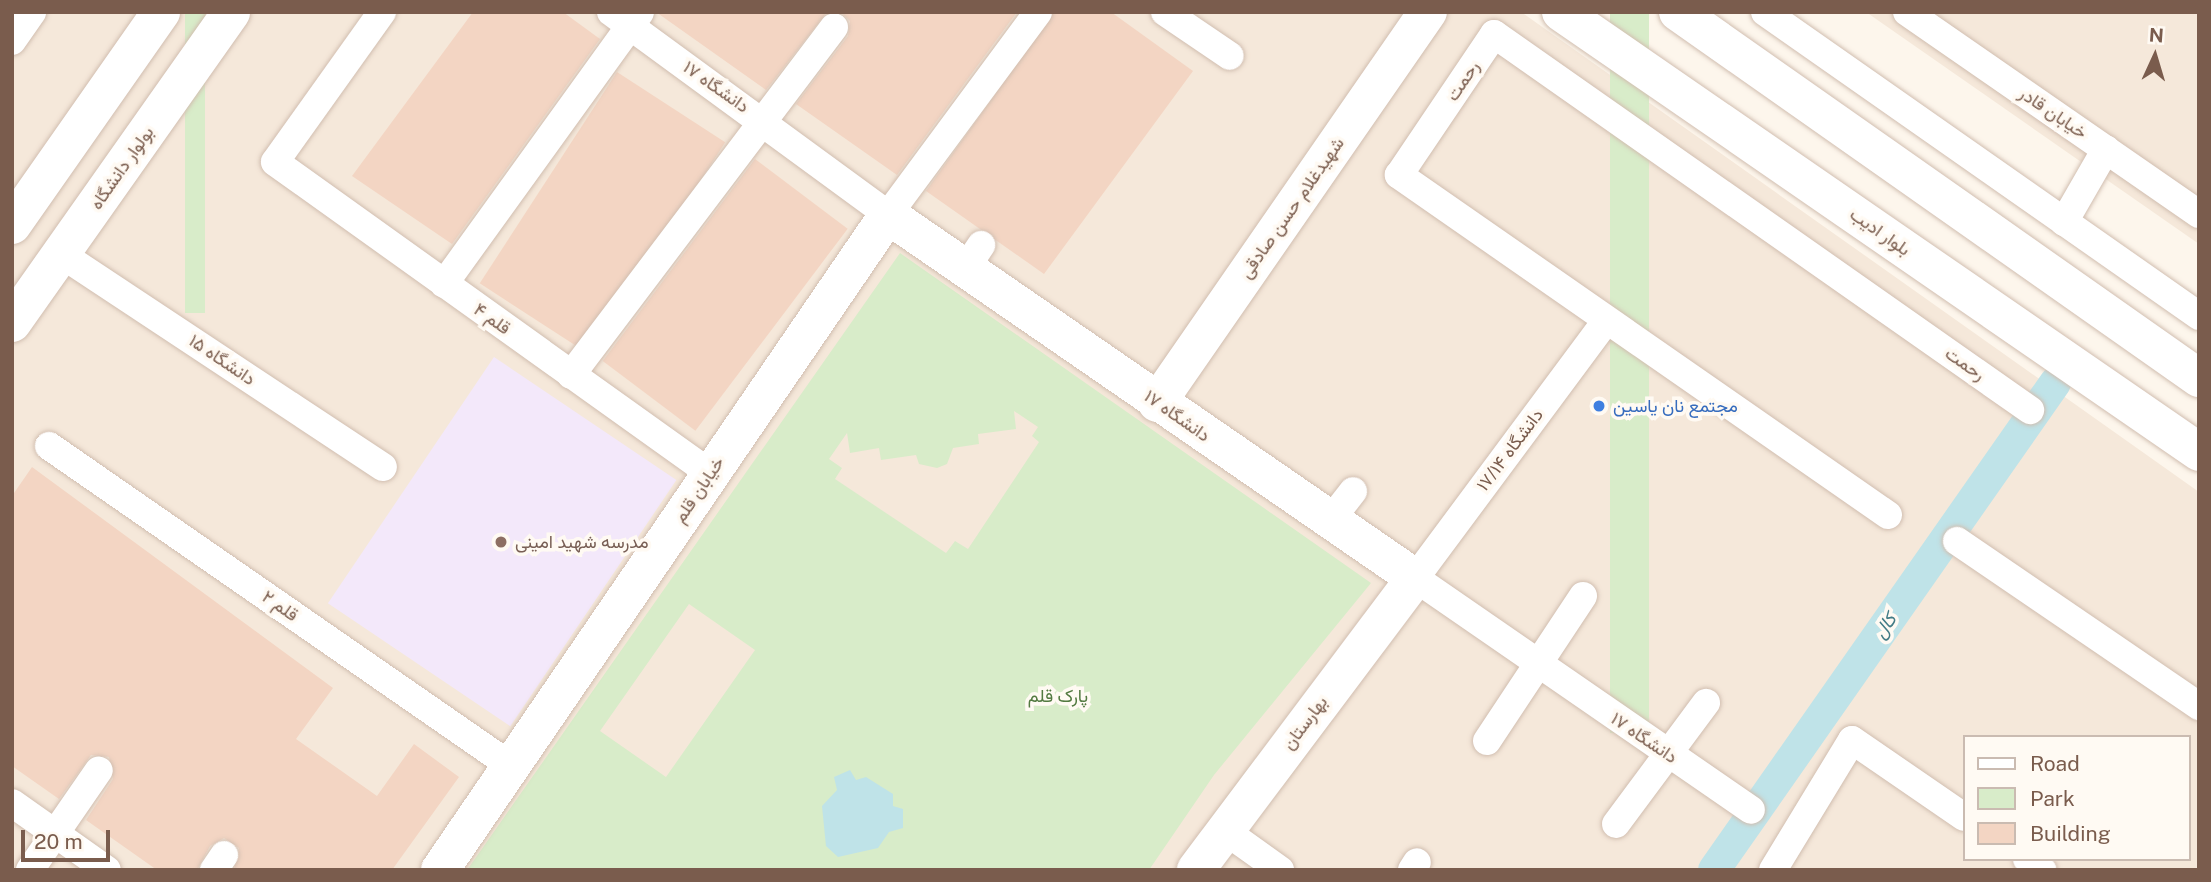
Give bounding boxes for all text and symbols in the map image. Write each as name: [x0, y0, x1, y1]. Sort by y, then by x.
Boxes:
north arrow: [2120, 21, 2190, 91]
text: N: [2148, 24, 2165, 47]
street label: دانشگاه ۱۷: [679, 56, 753, 118]
street label: رحمت: [1442, 57, 1484, 105]
street label: خیابان قادر: [2015, 82, 2091, 144]
street label: بولوار دانشگاه: [85, 122, 159, 214]
street label: شهیدغلام حسن صادقی: [1235, 133, 1349, 283]
street label: بلوار ادیب: [1846, 203, 1914, 261]
street label: قلم ۴: [469, 299, 515, 339]
street label: دانشگاه ۱۵: [185, 330, 259, 390]
street label: رحمت: [1941, 343, 1989, 385]
street label: دانشگاه ۱۷: [1140, 385, 1214, 447]
place label: مجتمع نان یاسین: [1613, 395, 1738, 417]
marker: مجتمع نان یاسین: [1591, 398, 1607, 414]
street label: دانشگاه ۱۷/۱۴: [1472, 405, 1548, 495]
street label: خیابان قلم: [669, 453, 729, 527]
place label: مدرسه شهید امینی: [515, 531, 649, 553]
marker: مدرسه شهید امینی: [493, 534, 509, 550]
street label: قلم ۲: [258, 586, 302, 626]
water label: کال: [1868, 609, 1902, 643]
park label: پارک قلم: [1028, 685, 1088, 707]
street label: بهارستان: [1278, 692, 1332, 754]
street label: دانشگاه ۱۷: [1607, 708, 1681, 768]
legend: [1962, 735, 2190, 861]
text: Road: [2030, 751, 2080, 776]
text: Park: [2030, 786, 2075, 811]
scale bar: [24, 816, 114, 860]
text: Building: [2030, 821, 2111, 846]
text: 20 m: [34, 829, 83, 854]

